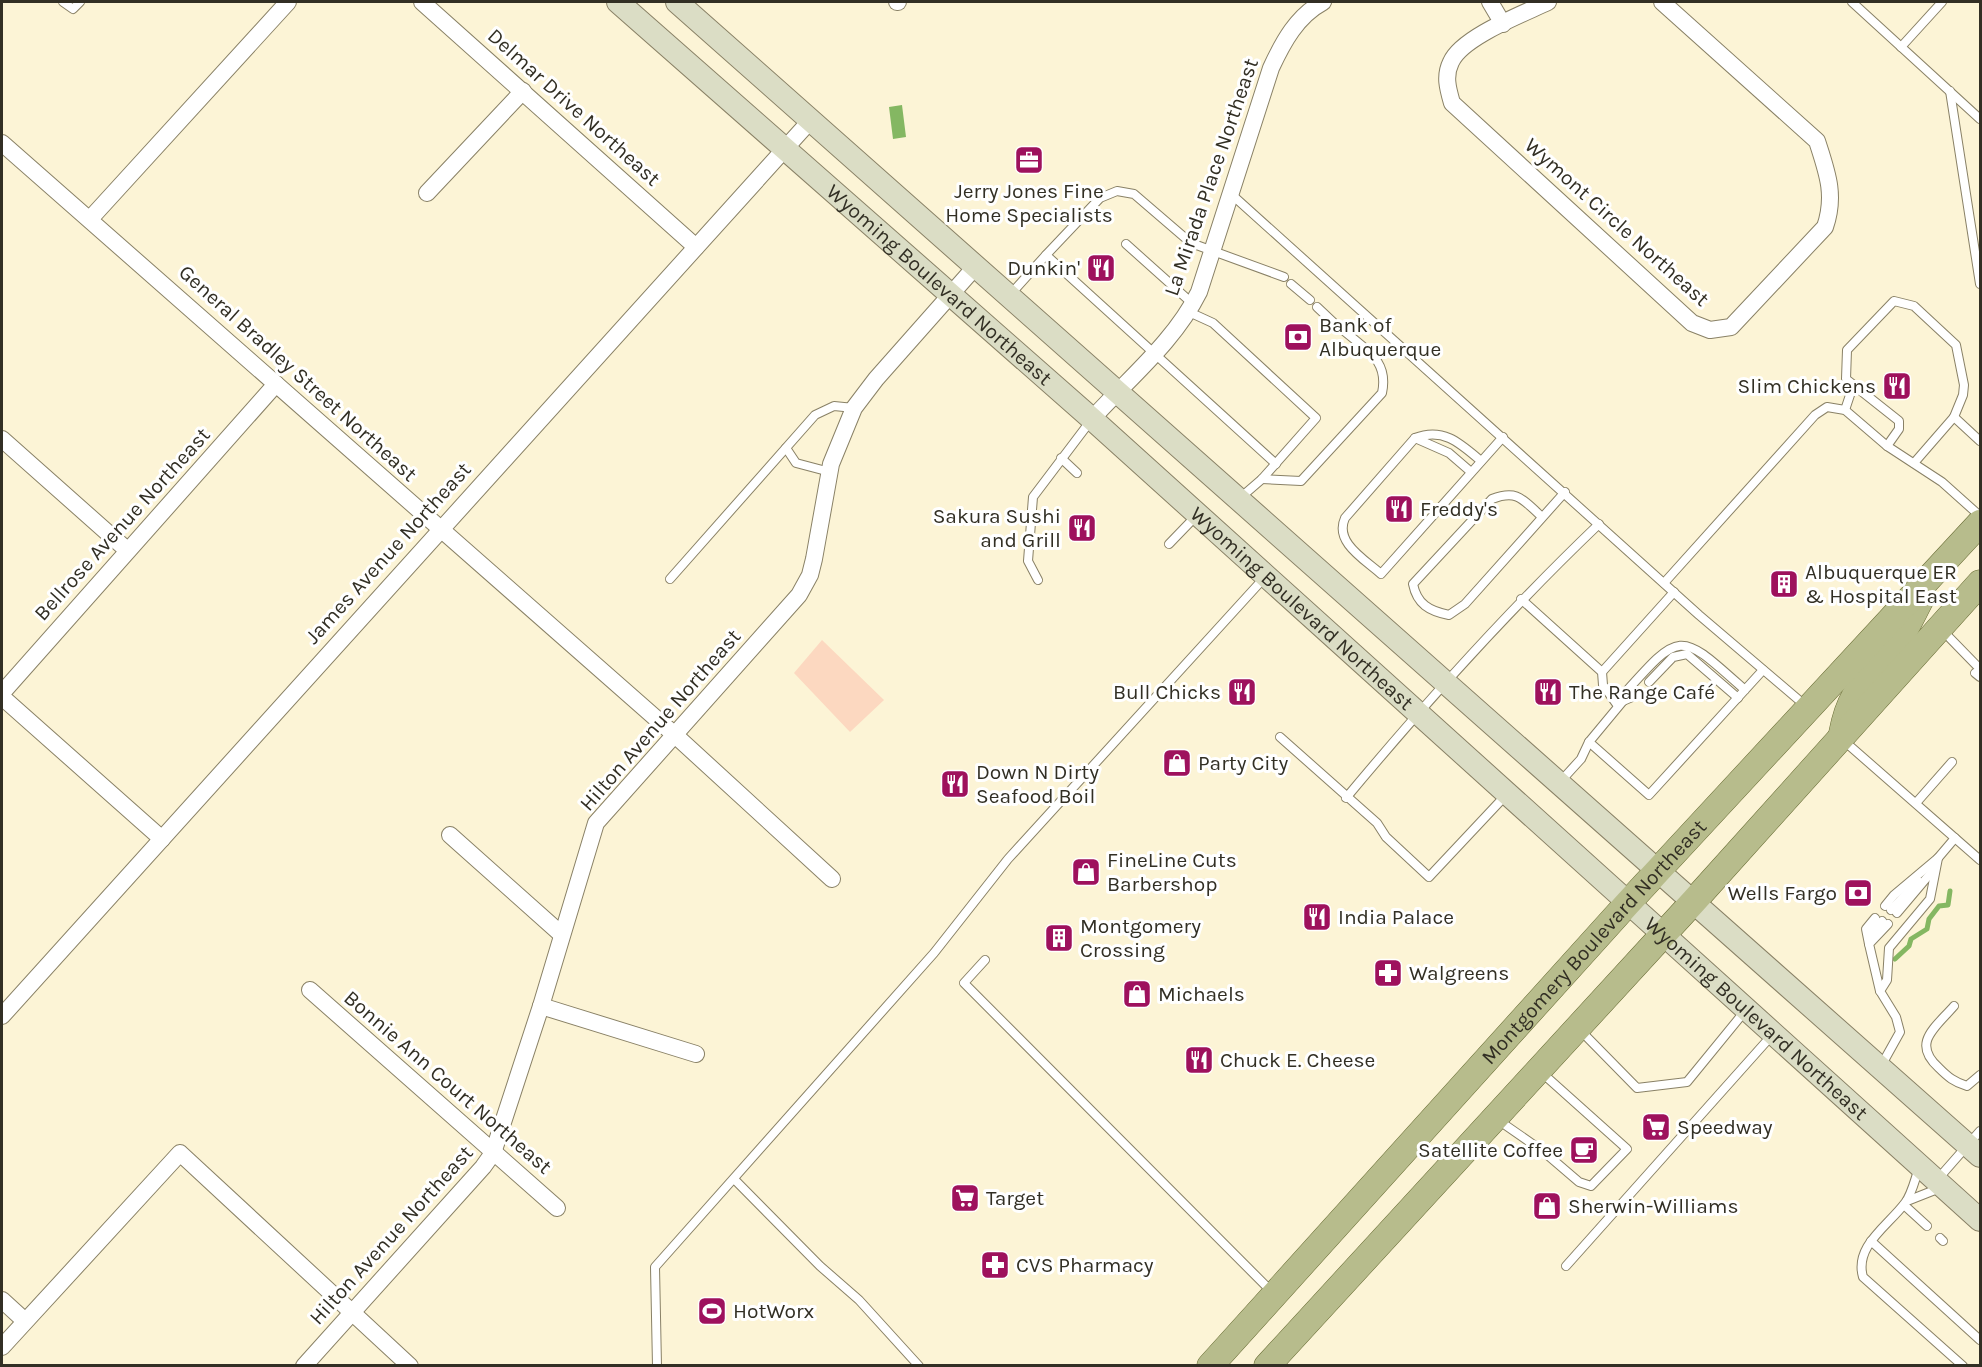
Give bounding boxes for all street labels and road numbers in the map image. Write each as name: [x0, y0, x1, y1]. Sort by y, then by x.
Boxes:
street label: Delmar Drive Northeast: [483, 23, 665, 191]
street label: La Mirada Place Northeast: [1159, 55, 1263, 299]
street label: Wymont Circle Northeast: [1520, 133, 1714, 311]
street label: Wyoming Boulevard Northeast: [822, 179, 1057, 390]
street label: General Bradley Street Northeast: [174, 260, 422, 486]
street label: Bellrose Avenue Northeast: [29, 423, 215, 625]
street label: James Avenue Northeast: [300, 457, 476, 649]
street label: Wyoming Boulevard Northeast: [1185, 502, 1418, 715]
street label: Hilton Avenue Northeast: [575, 624, 745, 816]
street label: Montgomery Boulevard Northeast: [1476, 814, 1711, 1069]
street label: Wyoming Boulevard Northeast: [1640, 912, 1873, 1125]
street label: Bonnie Ann Court Northeast: [339, 985, 557, 1179]
street label: Hilton Avenue Northeast: [304, 1140, 478, 1329]

